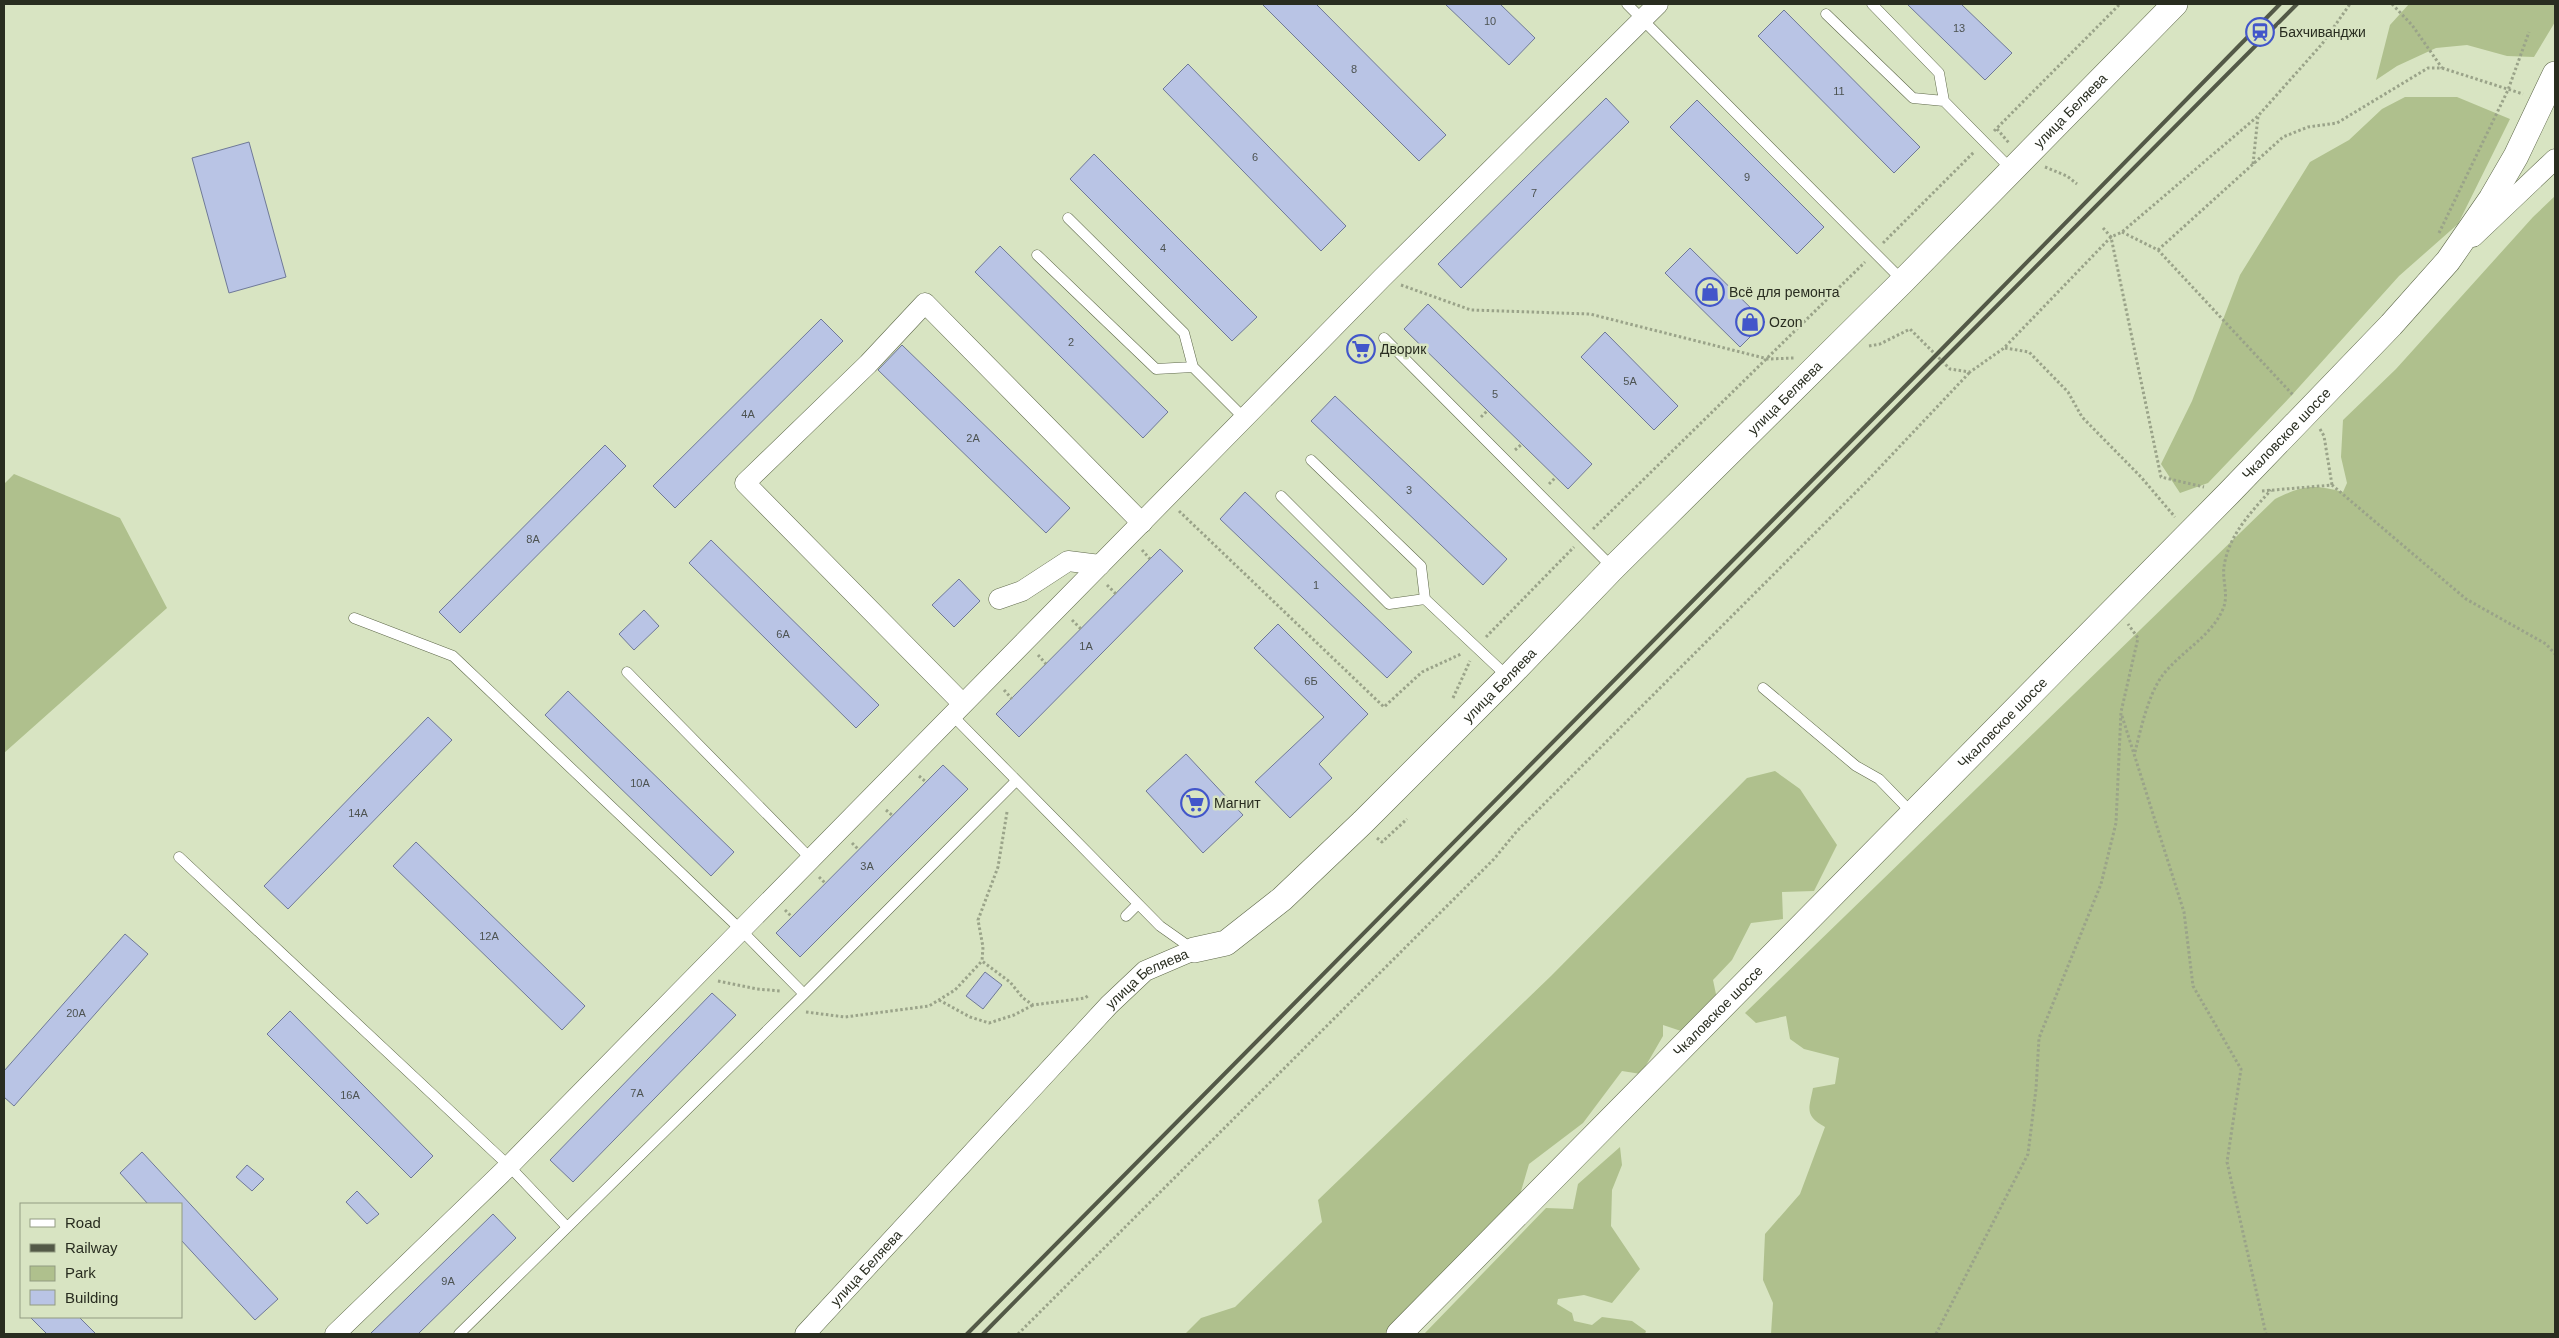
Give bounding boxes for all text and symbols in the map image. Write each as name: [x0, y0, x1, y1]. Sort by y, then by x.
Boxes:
house number: 10: [1484, 15, 1496, 27]
station icon: Бахчиванджи: [2245, 17, 2275, 47]
house number: 13: [1953, 22, 1965, 34]
place label: Бахчиванджи: [2279, 24, 2366, 40]
house number: 8: [1351, 63, 1357, 75]
street label: улица Беляева: [2030, 70, 2110, 151]
house number: 11: [1833, 85, 1845, 97]
house number: 6: [1252, 151, 1258, 163]
house number: 9: [1744, 171, 1750, 183]
house number: 7: [1531, 187, 1537, 199]
house number: 4: [1160, 242, 1166, 254]
shop icon: Всё для ремонта: [1695, 277, 1725, 307]
place label: Всё для ремонта: [1729, 284, 1840, 300]
shop icon: Ozon: [1735, 307, 1765, 337]
place label: Ozon: [1769, 314, 1802, 330]
supermarket icon: Дворик: [1346, 334, 1376, 364]
house number: 2: [1068, 336, 1074, 348]
place label: Дворик: [1380, 341, 1427, 357]
street label: улица Беляева: [1745, 358, 1825, 438]
house number: 5А: [1623, 375, 1637, 387]
street label: Чкаловское шоссе: [2239, 385, 2334, 483]
house number: 5: [1492, 388, 1498, 400]
house number: 4А: [741, 408, 755, 420]
house number: 2А: [966, 432, 980, 444]
house number: 3: [1406, 484, 1412, 496]
house number: 8А: [526, 533, 540, 545]
house number: 1: [1313, 579, 1319, 591]
house number: 6А: [776, 628, 790, 640]
house number: 1А: [1079, 640, 1093, 652]
street label: улица Беляева: [1460, 645, 1540, 725]
street label: Чкаловское шоссе: [1954, 674, 2051, 771]
house number: 6Б: [1304, 675, 1318, 687]
house number: 10А: [630, 777, 650, 789]
supermarket icon: Магнит: [1180, 788, 1210, 818]
place label: Магнит: [1214, 795, 1261, 811]
house number: 14А: [348, 807, 368, 819]
house number: 3А: [860, 860, 874, 872]
house number: 12А: [479, 930, 499, 942]
street label: улица Беляева: [1102, 945, 1191, 1012]
street label: Чкаловское шоссе: [1670, 962, 1766, 1059]
house number: 20А: [66, 1007, 86, 1019]
house number: 7А: [630, 1087, 644, 1099]
house number: 16А: [340, 1089, 360, 1101]
legend: [20, 1203, 182, 1318]
text: Road: [65, 1214, 101, 1231]
street label: улица Беляева: [827, 1226, 905, 1309]
text: Railway: [65, 1239, 118, 1256]
text: Park: [65, 1264, 96, 1281]
house number: 9А: [441, 1275, 455, 1287]
text: Building: [65, 1289, 118, 1306]

